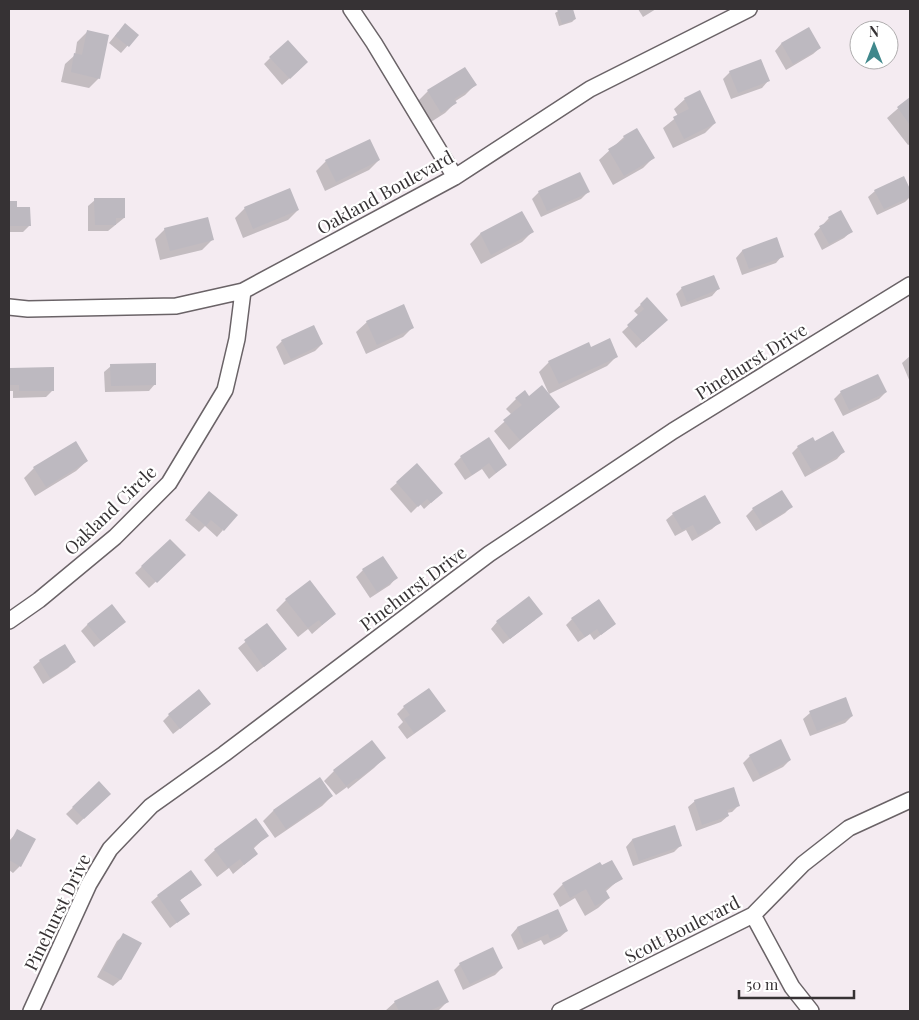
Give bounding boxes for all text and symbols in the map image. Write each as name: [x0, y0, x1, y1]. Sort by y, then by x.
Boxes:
north arrow: [849, 20, 899, 70]
text: N: [869, 22, 879, 41]
street label: Oakland Boulevard: [312, 144, 458, 240]
street label: Pinehurst Drive: [691, 317, 811, 405]
street label: Oakland Circle: [59, 460, 161, 560]
street label: Pinehurst Drive: [355, 540, 471, 636]
street label: Pinehurst Drive: [18, 850, 96, 974]
street label: Scott Boulevard: [620, 889, 744, 968]
scale bar: [739, 968, 854, 1000]
text: 50 m: [746, 974, 779, 994]

